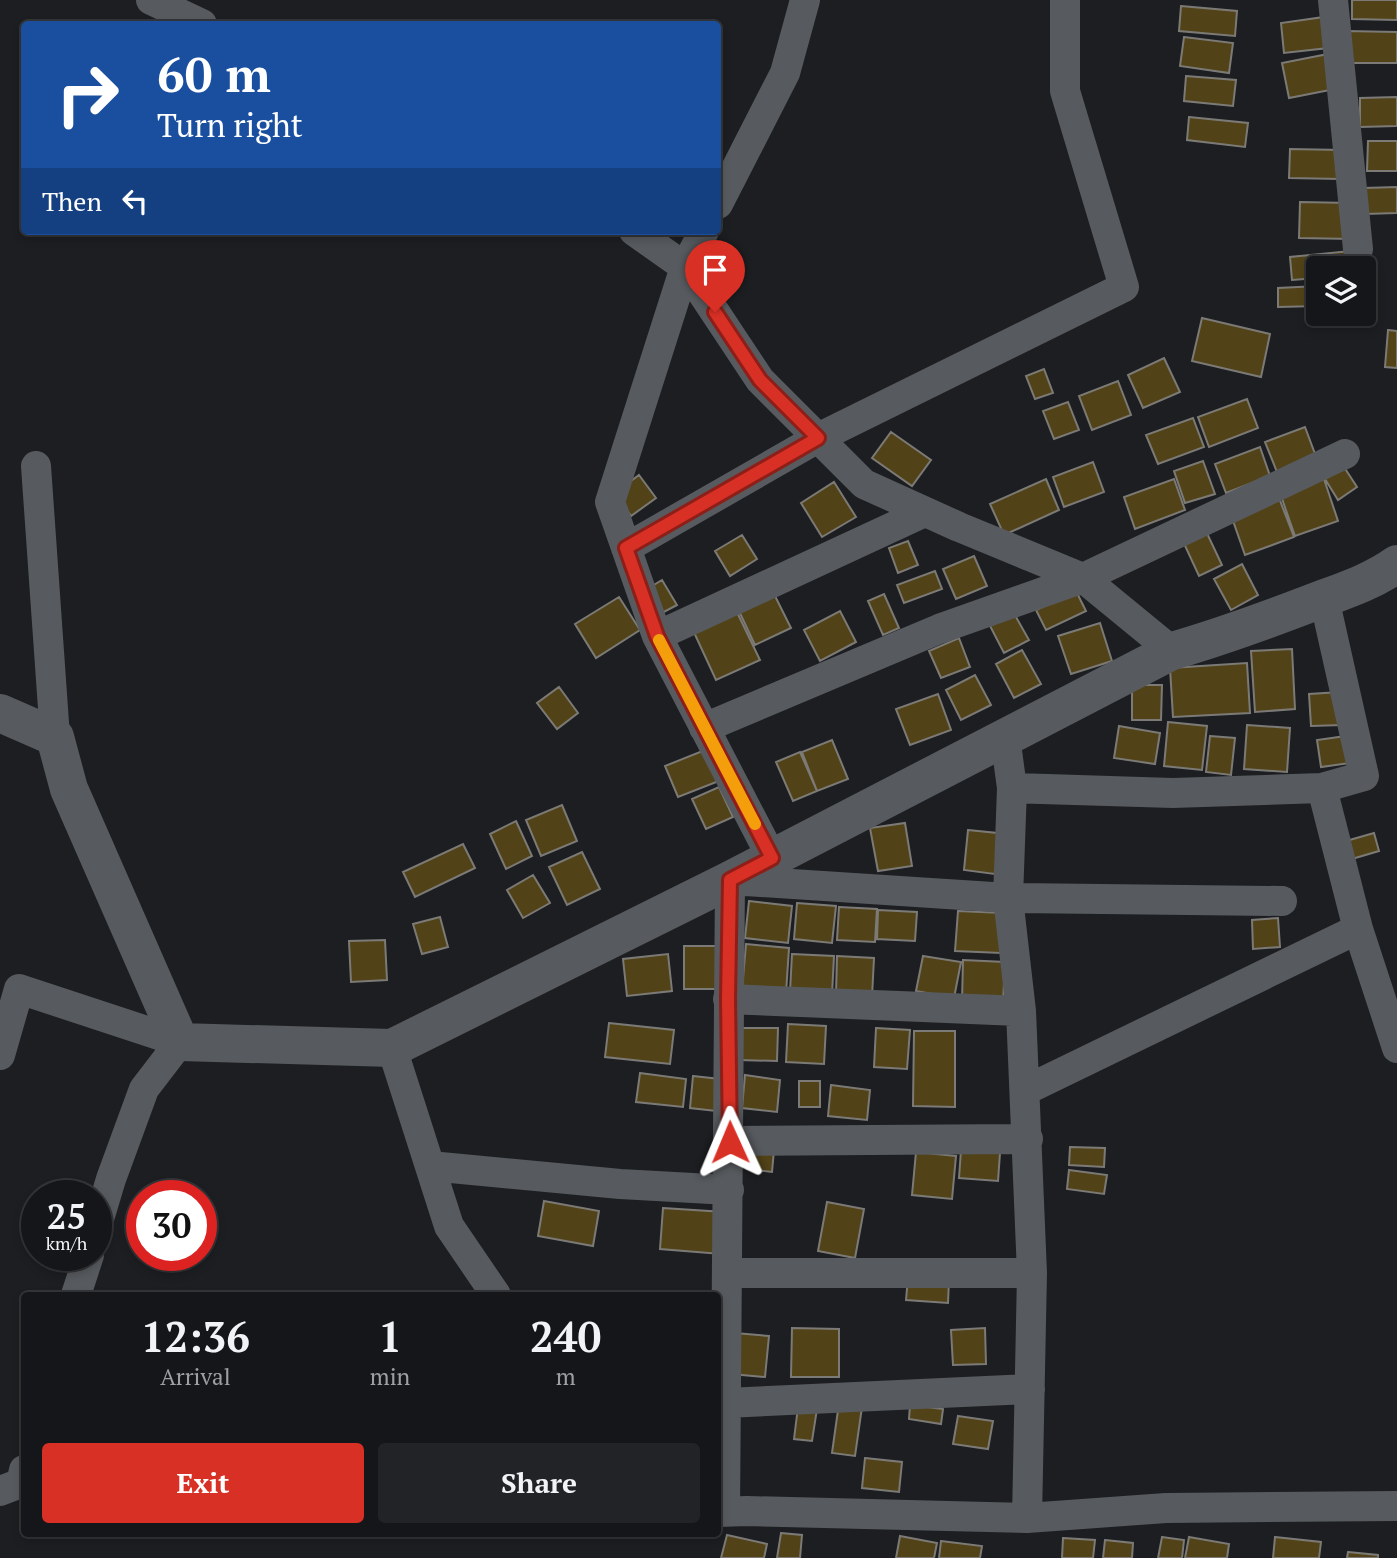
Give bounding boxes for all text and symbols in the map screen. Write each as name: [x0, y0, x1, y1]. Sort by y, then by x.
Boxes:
text: 60 m: [157, 41, 271, 106]
icon: right: [42, 49, 133, 140]
text: Turn right: [157, 104, 303, 146]
icon: left: [116, 182, 154, 220]
text: Then: [42, 184, 102, 218]
pin: [685, 240, 745, 312]
icon: arrive: [696, 251, 734, 289]
map controls: [1306, 256, 1376, 326]
button: layers: [1306, 256, 1376, 326]
position arrow: [693, 1105, 767, 1179]
speed limit sign: 30: [126, 1180, 217, 1271]
text: 25: [47, 1193, 86, 1239]
text: km/h: [46, 1231, 87, 1255]
text: 12:36: [141, 1308, 250, 1364]
text: 1: [378, 1308, 402, 1364]
text: 240: [530, 1308, 601, 1364]
text: Arrival: [160, 1361, 231, 1392]
text: min: [370, 1361, 410, 1392]
text: m: [556, 1361, 576, 1392]
button: Exit: [42, 1443, 364, 1523]
button: Share: [378, 1443, 700, 1523]

